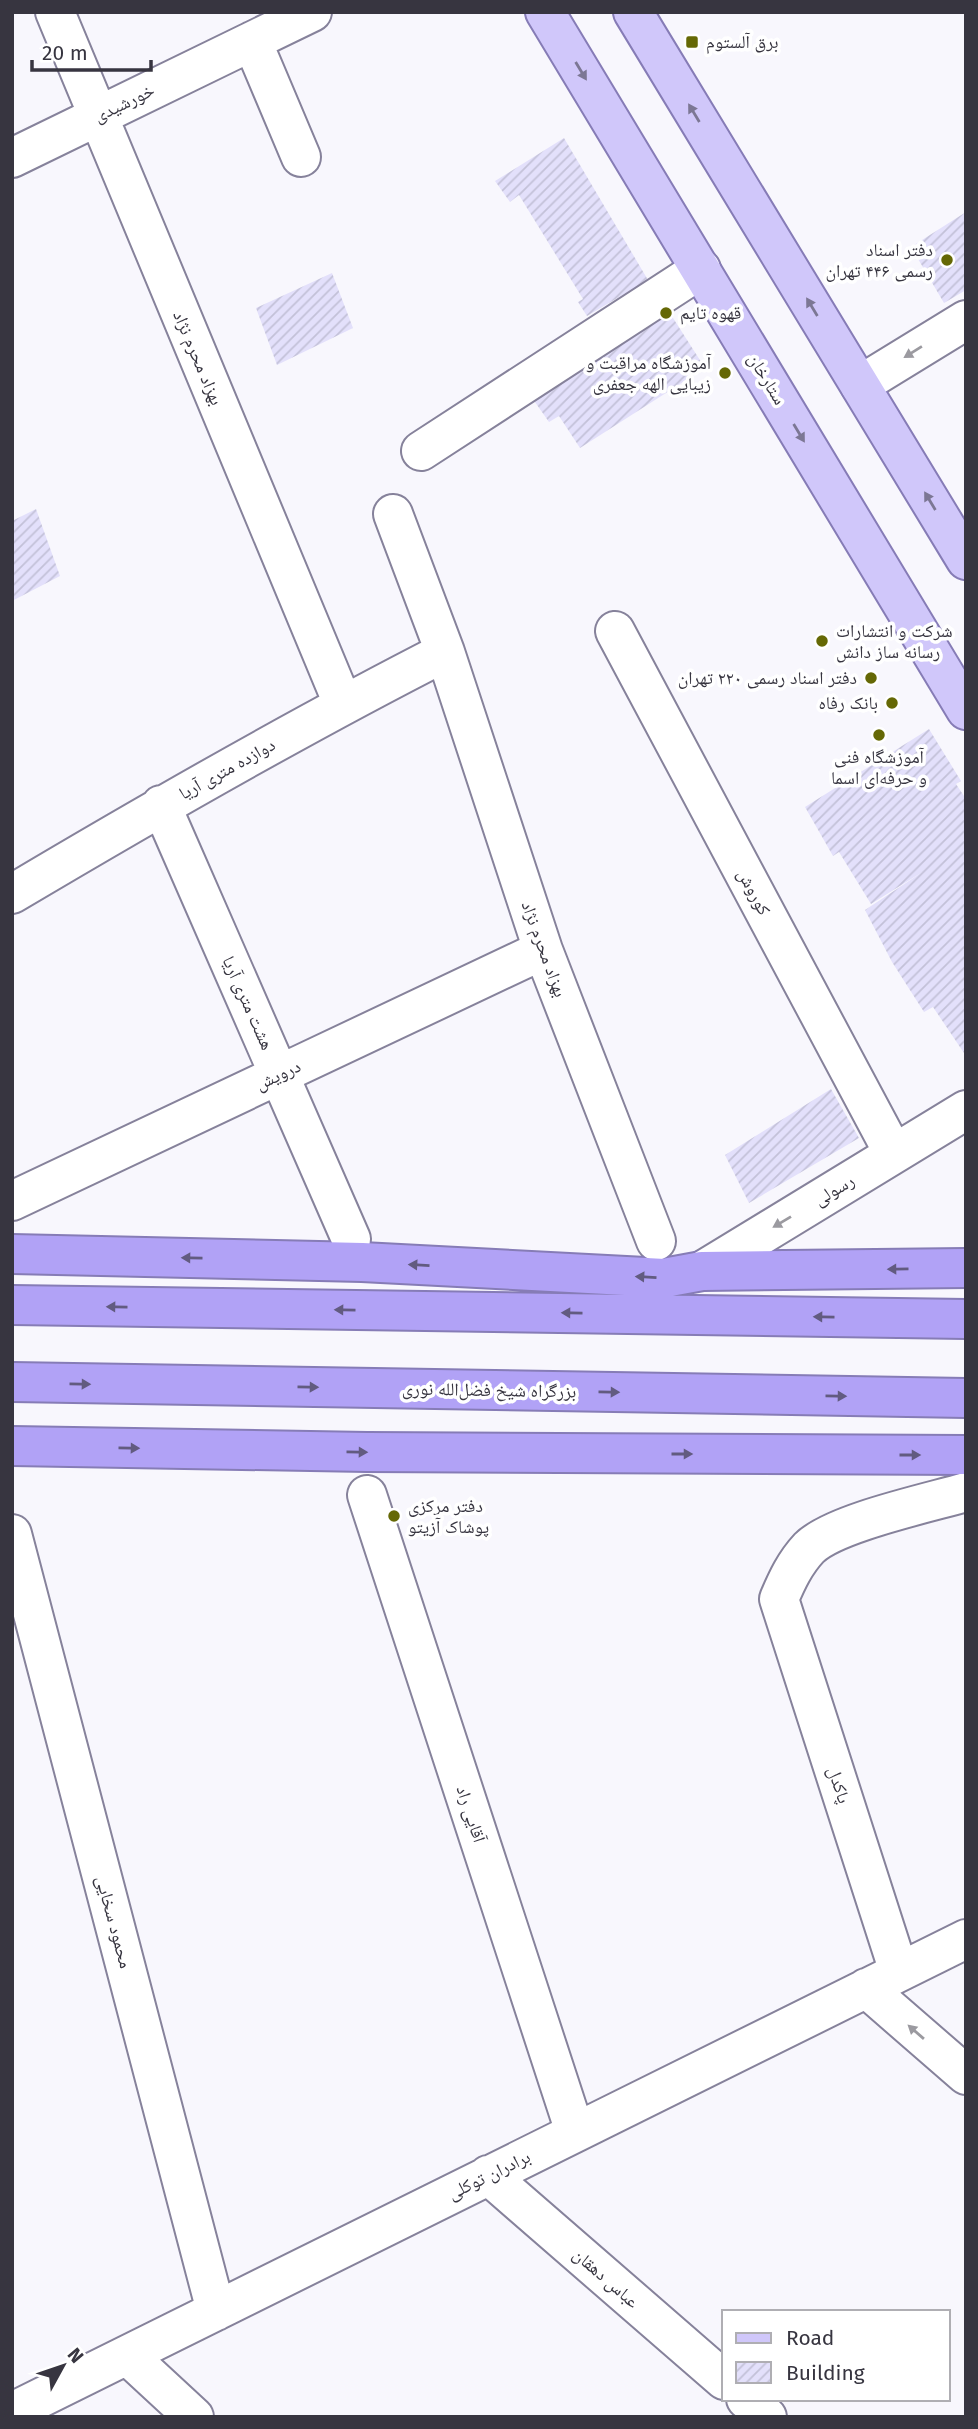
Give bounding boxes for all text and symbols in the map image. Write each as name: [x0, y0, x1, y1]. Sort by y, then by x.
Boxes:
scale bar: [32, 28, 150, 72]
place label: برق آلستوم: [706, 31, 778, 54]
marker: برق آلستوم: [684, 34, 700, 50]
text: 20 m: [42, 40, 88, 66]
one-way arrow: [574, 61, 587, 80]
street label: خورشیدی: [90, 79, 158, 127]
one-way arrow: [687, 103, 700, 122]
place label: دفتر اسناد رسمی ۴۴۶ تهران: [825, 239, 933, 282]
marker: دفتر اسناد رسمی ۴۴۶ تهران: [939, 252, 955, 268]
one-way arrow: [806, 297, 819, 317]
place label: قهوه تایم: [680, 302, 741, 325]
marker: قهوه تایم: [658, 305, 674, 321]
street label: بهزاد محرم نژاد: [167, 307, 228, 409]
one-way arrow: [903, 346, 922, 359]
street label: ستارخان: [743, 349, 791, 409]
place label: آموزشگاه مراقبت و زیبایی الهه جعفری: [586, 352, 711, 395]
marker: آموزشگاه مراقبت و زیبایی الهه جعفری: [717, 365, 733, 381]
one-way arrow: [793, 424, 806, 443]
one-way arrow: [924, 492, 937, 511]
place label: شرکت و انتشارات رسانه ساز دانش: [836, 620, 953, 663]
marker: شرکت و انتشارات رسانه ساز دانش: [814, 633, 830, 649]
place label: دفتر اسناد رسمی ۲۲۰ تهران: [678, 667, 857, 689]
marker: دفتر اسناد رسمی ۲۲۰ تهران: [863, 670, 879, 686]
place label: بانک رفاه: [818, 692, 878, 714]
marker: بانک رفاه: [884, 695, 900, 711]
marker: آموزشگاه فنی و حرفه‌ای اسما: [871, 727, 887, 743]
street label: دوازده متری آریا: [175, 734, 279, 804]
place label: آموزشگاه فنی و حرفه‌ای اسما: [831, 746, 927, 789]
street label: کوروش: [733, 865, 776, 919]
street label: بهزاد محرم نژاد: [516, 898, 572, 1000]
street label: هشت متری آریا: [218, 953, 278, 1053]
street label: درویش: [252, 1055, 304, 1095]
street label: رسولی: [810, 1169, 858, 1211]
one-way arrow: [772, 1216, 791, 1228]
one-way arrow: [180, 1252, 202, 1264]
one-way arrow: [408, 1259, 430, 1270]
one-way arrow: [886, 1263, 908, 1275]
one-way arrow: [635, 1271, 657, 1282]
one-way arrow: [106, 1301, 128, 1312]
one-way arrow: [333, 1304, 355, 1316]
one-way arrow: [561, 1308, 583, 1319]
one-way arrow: [813, 1311, 835, 1323]
street label: بزرگراه شیخ فضل‌الله نوری: [402, 1377, 576, 1404]
one-way arrow: [70, 1378, 92, 1389]
one-way arrow: [297, 1381, 319, 1393]
one-way arrow: [598, 1386, 620, 1398]
one-way arrow: [826, 1390, 848, 1401]
one-way arrow: [119, 1442, 141, 1454]
one-way arrow: [346, 1446, 368, 1458]
one-way arrow: [672, 1448, 694, 1460]
one-way arrow: [899, 1449, 921, 1461]
place label: دفتر مرکزی پوشاک آزیتو: [408, 1495, 489, 1538]
marker: دفتر مرکزی پوشاک آزیتو: [386, 1508, 402, 1524]
street label: پاکدل: [823, 1764, 855, 1806]
street label: آقایی راد: [452, 1783, 491, 1846]
street label: محمود سخایی: [91, 1873, 137, 1971]
one-way arrow: [907, 2024, 925, 2040]
street label: برادران توکلی: [444, 2146, 534, 2204]
street label: عباس دهقان: [568, 2243, 644, 2313]
legend: [722, 2310, 950, 2401]
text: Road: [786, 2325, 834, 2351]
north arrow: [28, 2331, 98, 2401]
text: N: [63, 2343, 89, 2368]
text: Building: [786, 2360, 865, 2386]

